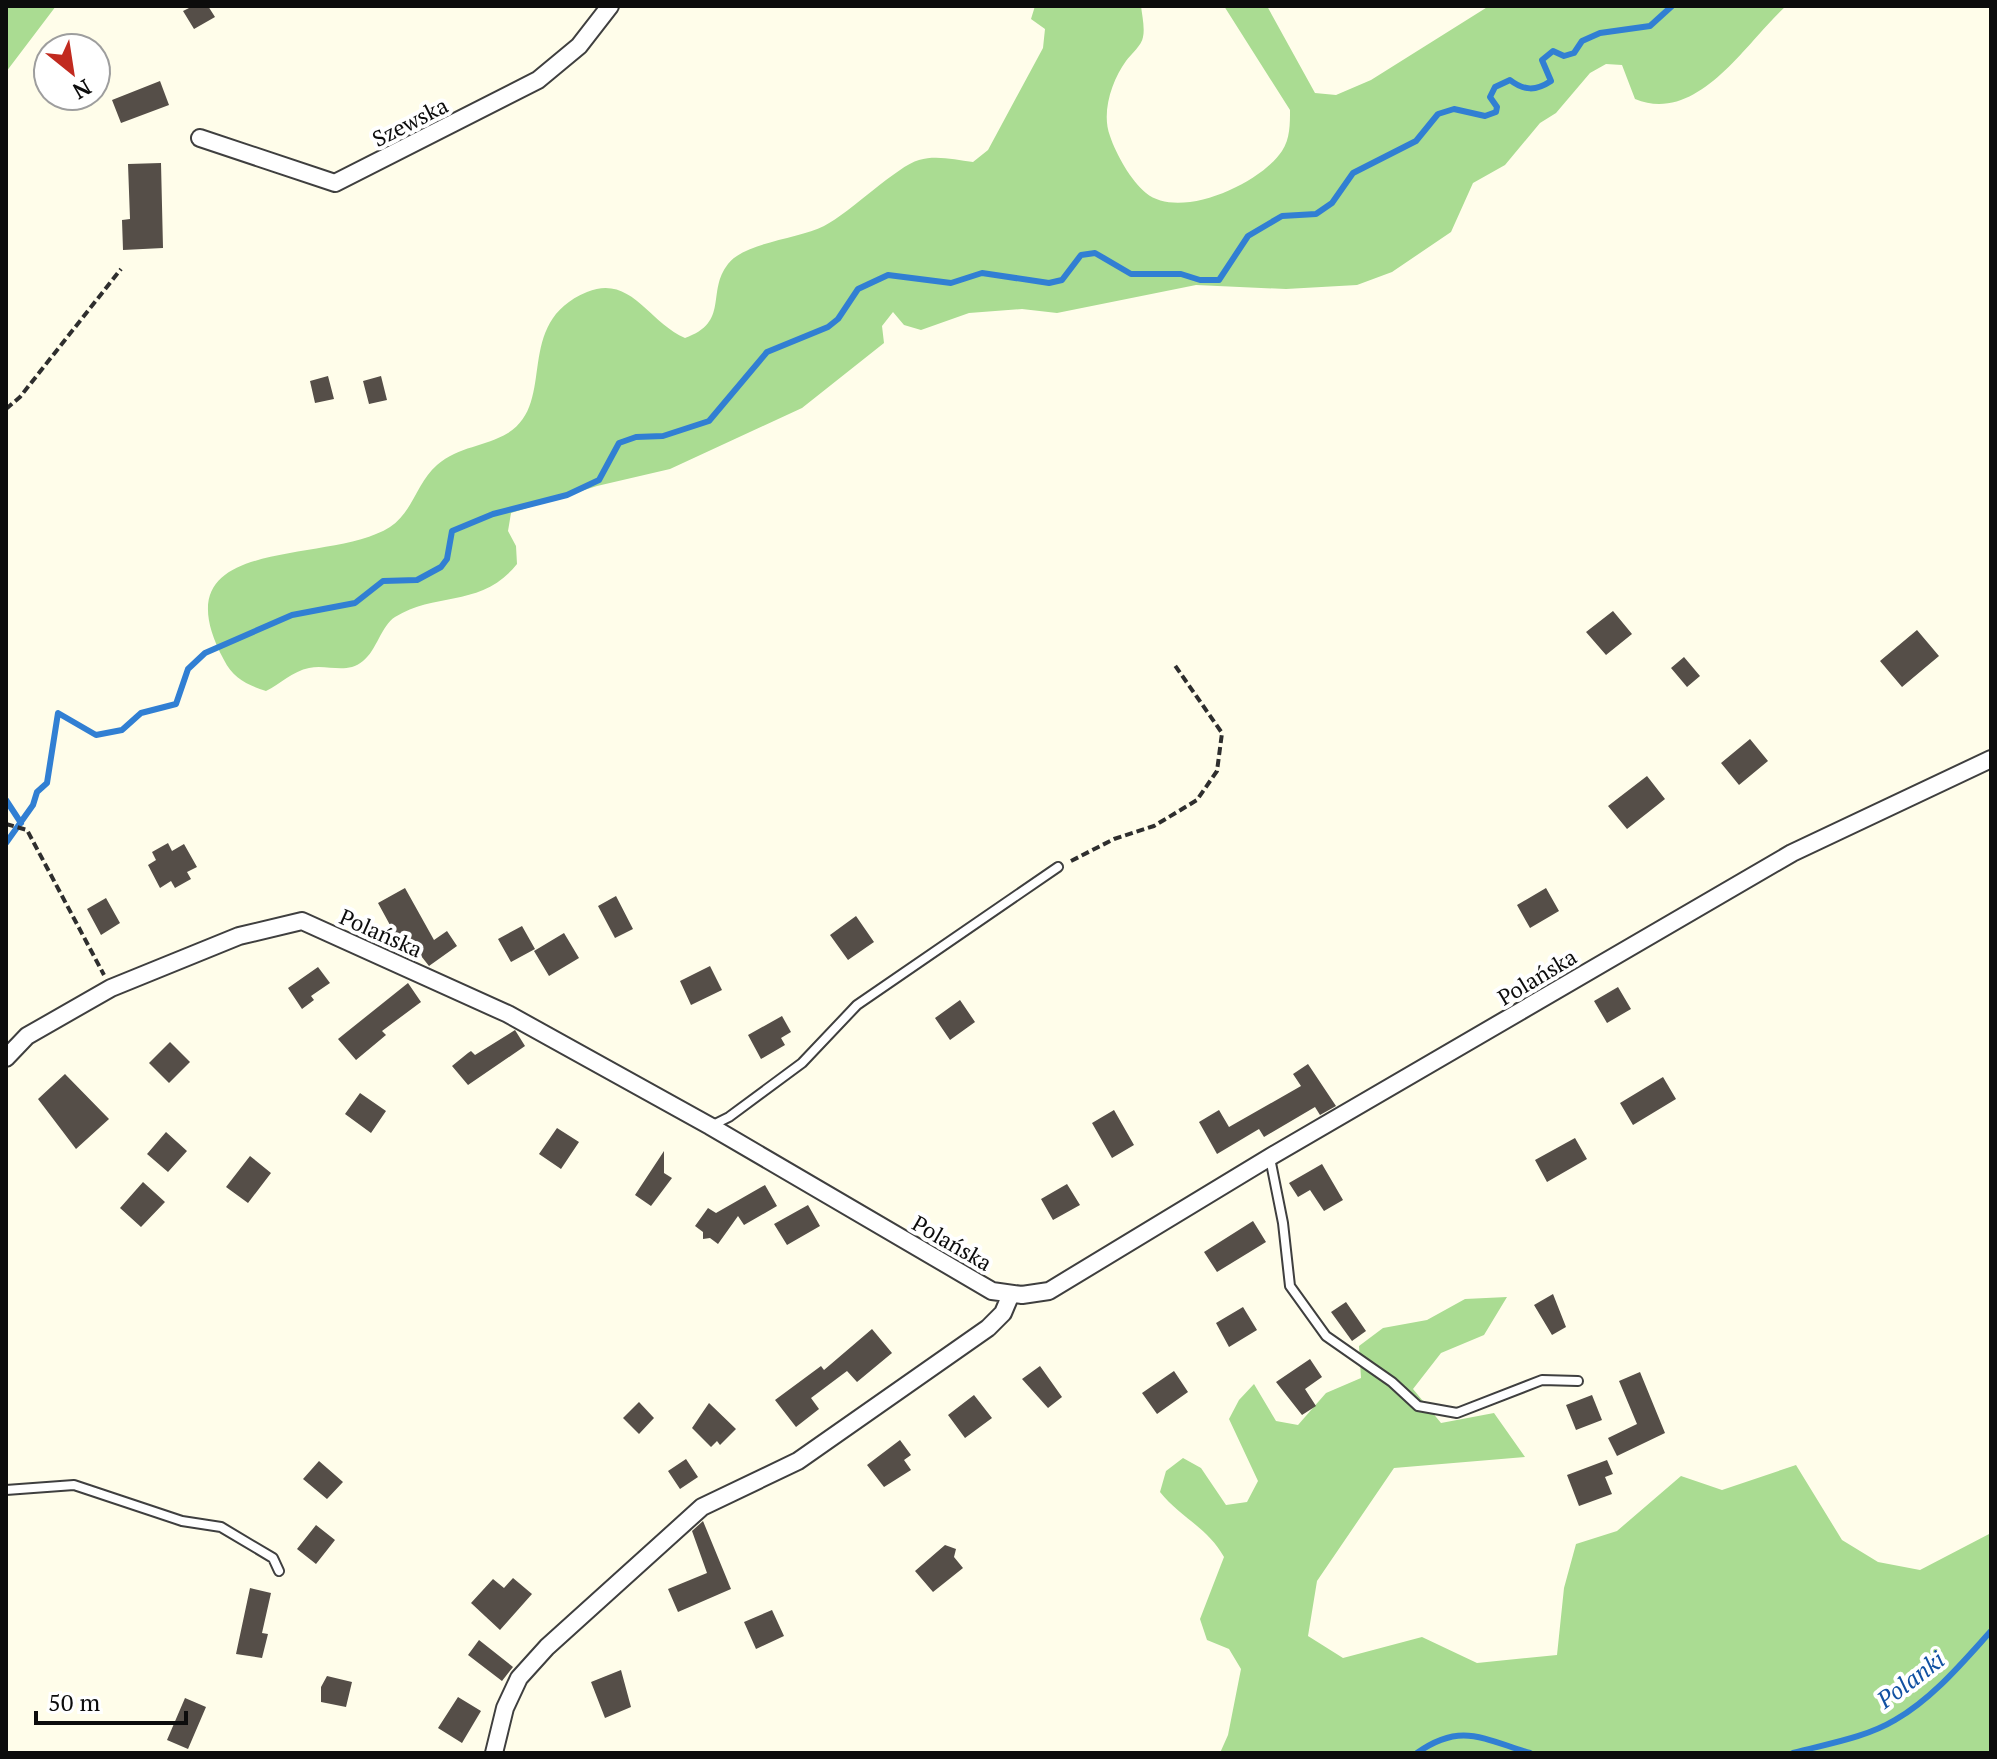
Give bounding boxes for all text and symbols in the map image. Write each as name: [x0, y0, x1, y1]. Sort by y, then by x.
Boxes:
north arrow: [32, 32, 112, 112]
text: N: [68, 73, 97, 107]
street label: Szewska: [367, 90, 453, 153]
street label: Polańska: [335, 902, 427, 964]
street label: Polańska: [1492, 942, 1582, 1012]
street label: Polańska: [907, 1208, 997, 1277]
water label: Polanki: [1869, 1643, 1951, 1716]
scale bar: [36, 1675, 186, 1725]
text: 50 m: [48, 1686, 100, 1718]

